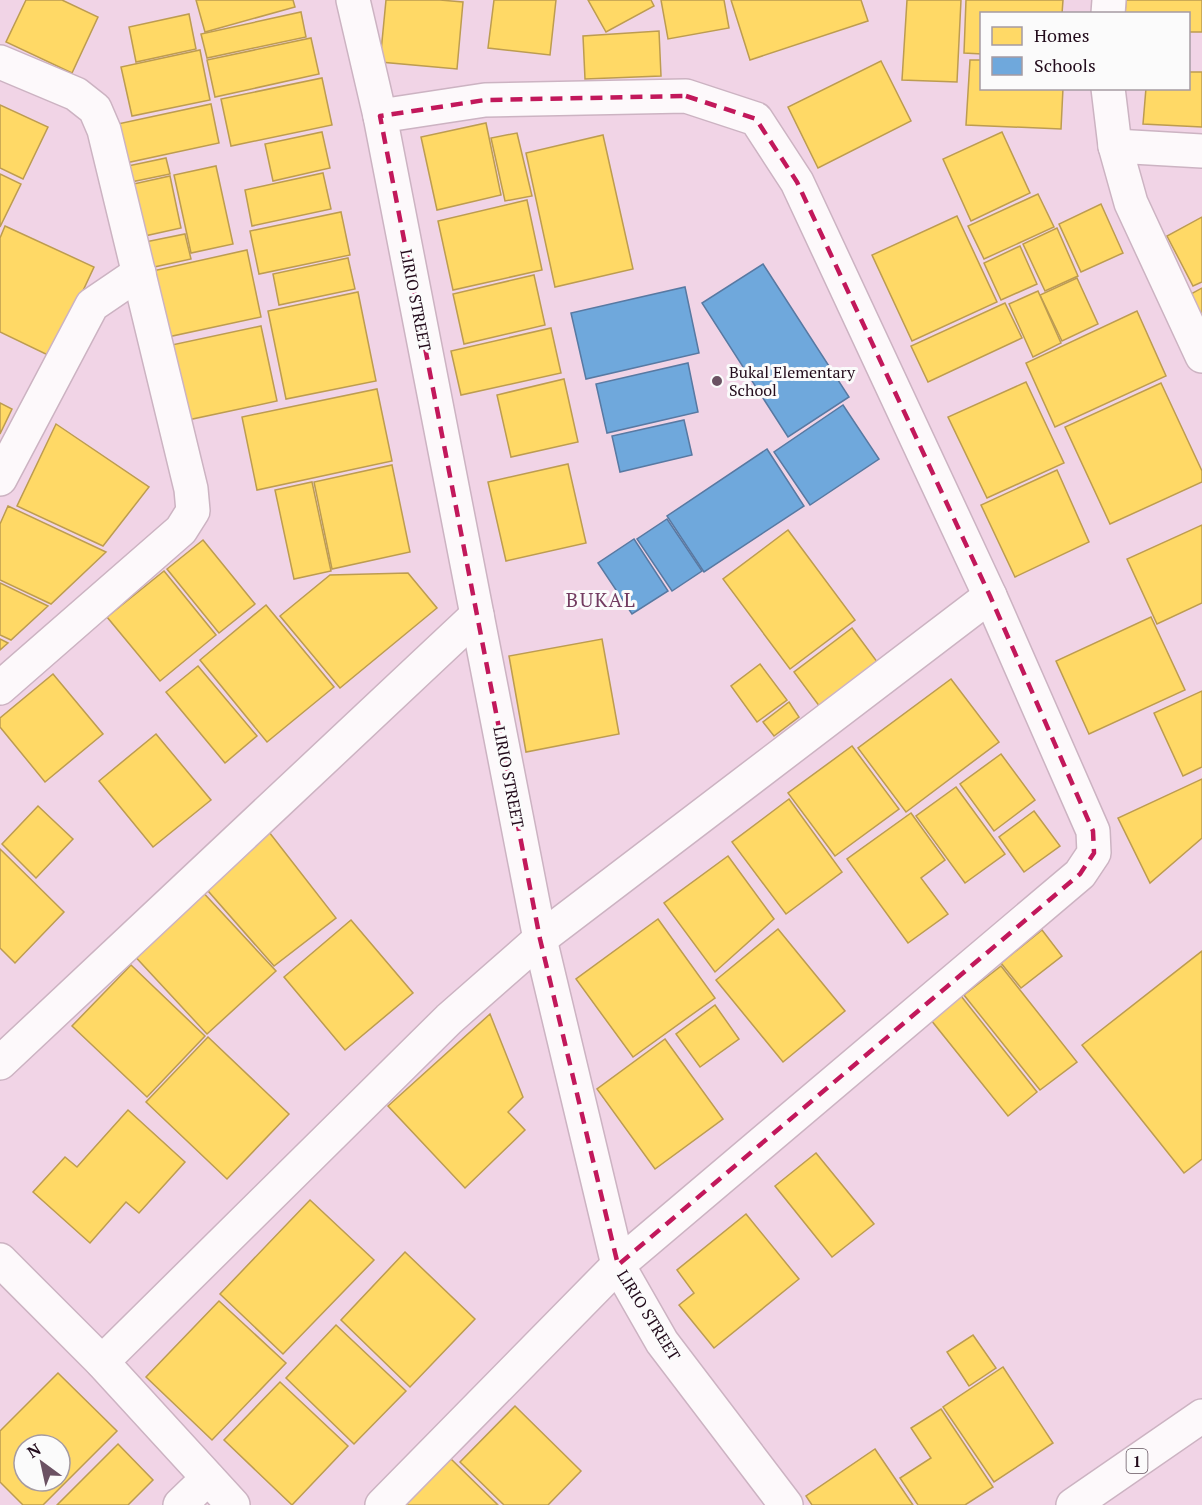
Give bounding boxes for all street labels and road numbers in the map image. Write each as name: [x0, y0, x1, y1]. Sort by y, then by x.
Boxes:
street label: LIRIO STREET: [395, 247, 437, 353]
street label: LIRIO STREET: [488, 724, 530, 830]
street label: LIRIO STREET: [612, 1265, 686, 1365]
road number: 1: [1126, 1449, 1148, 1473]

